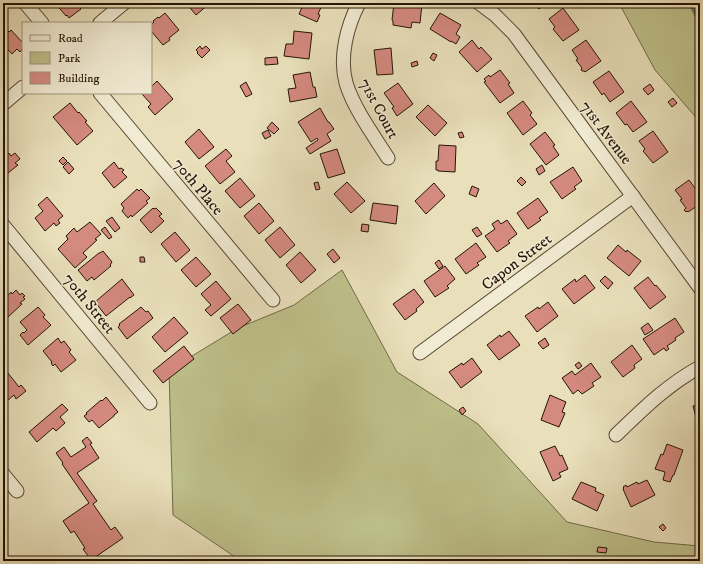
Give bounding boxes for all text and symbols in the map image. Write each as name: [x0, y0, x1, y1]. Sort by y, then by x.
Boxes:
legend: [22, 22, 152, 94]
text: Road: [58, 31, 83, 46]
text: Park: [58, 51, 80, 66]
text: Building: [58, 71, 99, 86]
street label: 71st Court: [355, 75, 403, 142]
street label: 71st Avenue: [576, 97, 637, 169]
street label: 70th Place: [169, 154, 228, 220]
street label: Capon Street: [477, 229, 556, 295]
street label: 70th Street: [59, 269, 120, 338]

